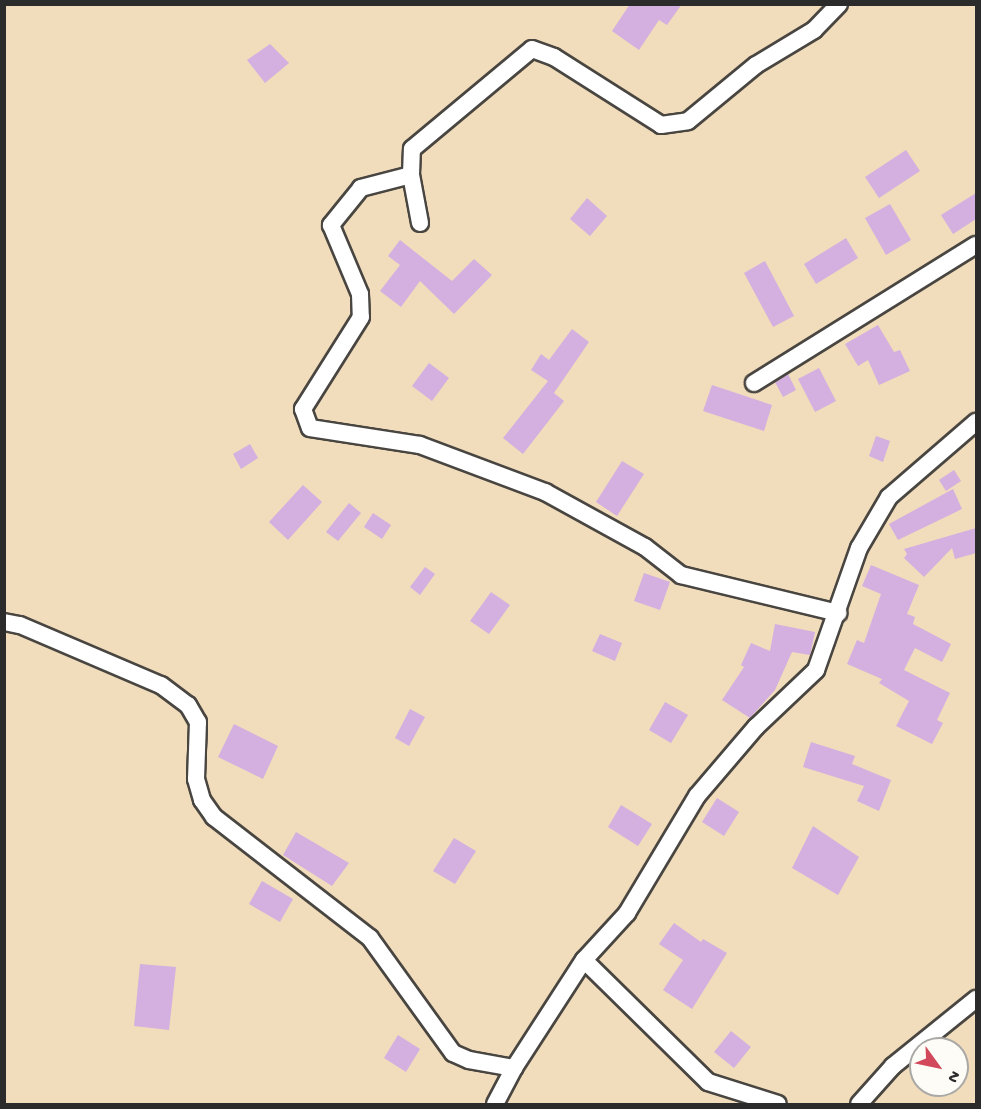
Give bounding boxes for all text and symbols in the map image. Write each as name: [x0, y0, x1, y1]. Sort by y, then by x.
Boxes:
north arrow: [909, 1037, 969, 1097]
text: N: [942, 1066, 964, 1086]

